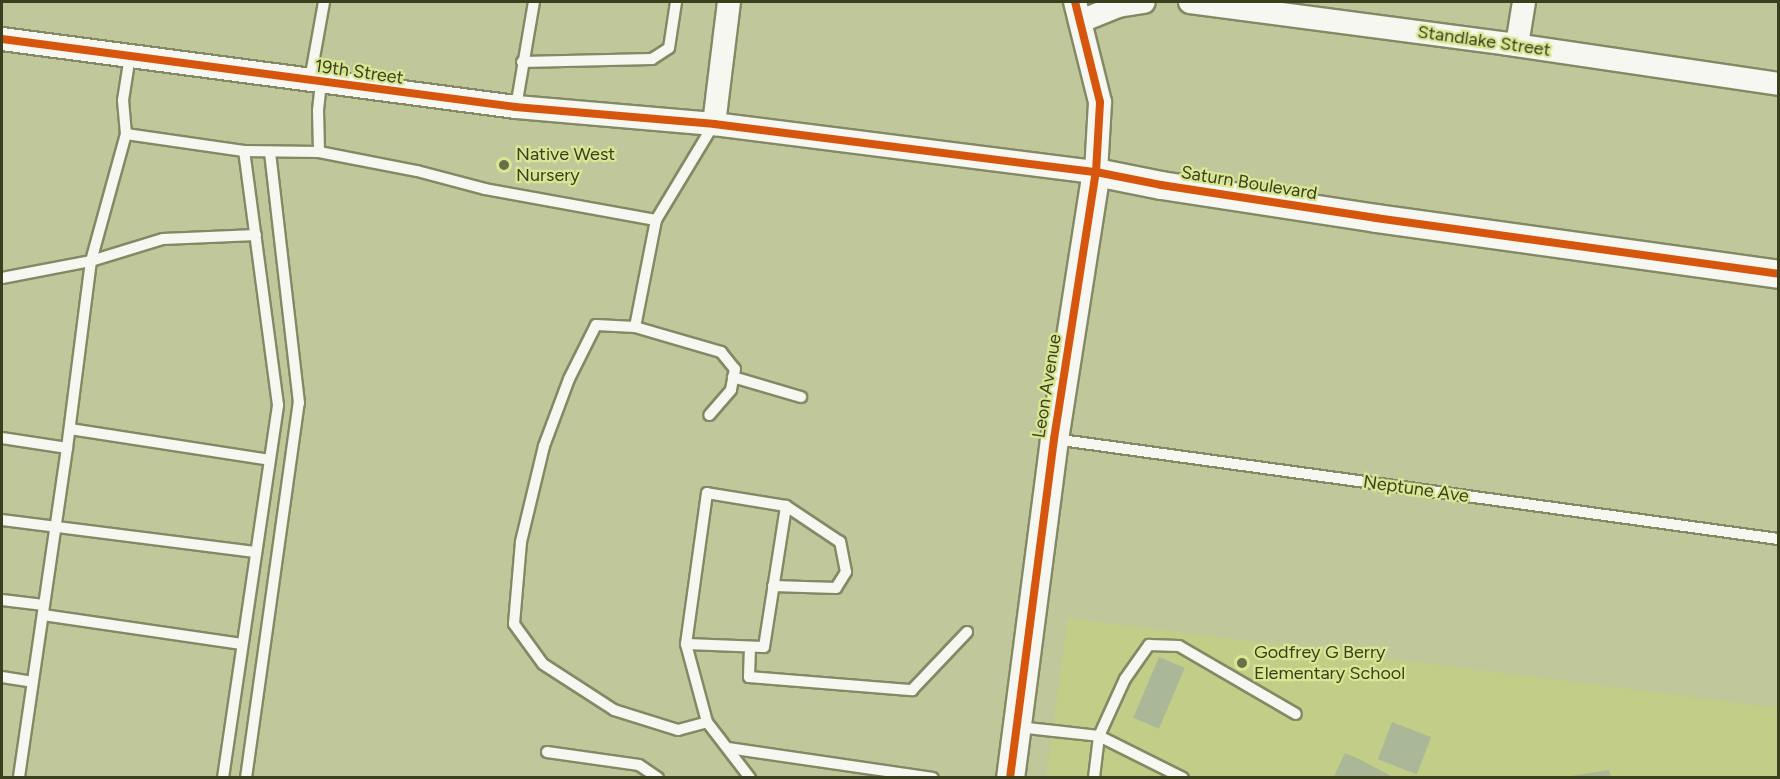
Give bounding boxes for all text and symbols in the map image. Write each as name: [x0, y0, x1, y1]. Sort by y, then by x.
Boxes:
street label: Standlake Street: [1416, 21, 1552, 61]
street label: 19th Street: [313, 55, 405, 89]
place label: Native West Nursery: [516, 144, 615, 186]
marker: Native West Nursery: [497, 158, 511, 172]
street label: Saturn Boulevard: [1179, 162, 1319, 204]
street label: Leon Avenue: [1028, 332, 1066, 440]
street label: Neptune Ave: [1362, 471, 1470, 507]
place label: Godfrey G Berry Elementary School: [1254, 642, 1405, 684]
marker: Godfrey G Berry Elementary School: [1235, 656, 1249, 670]

